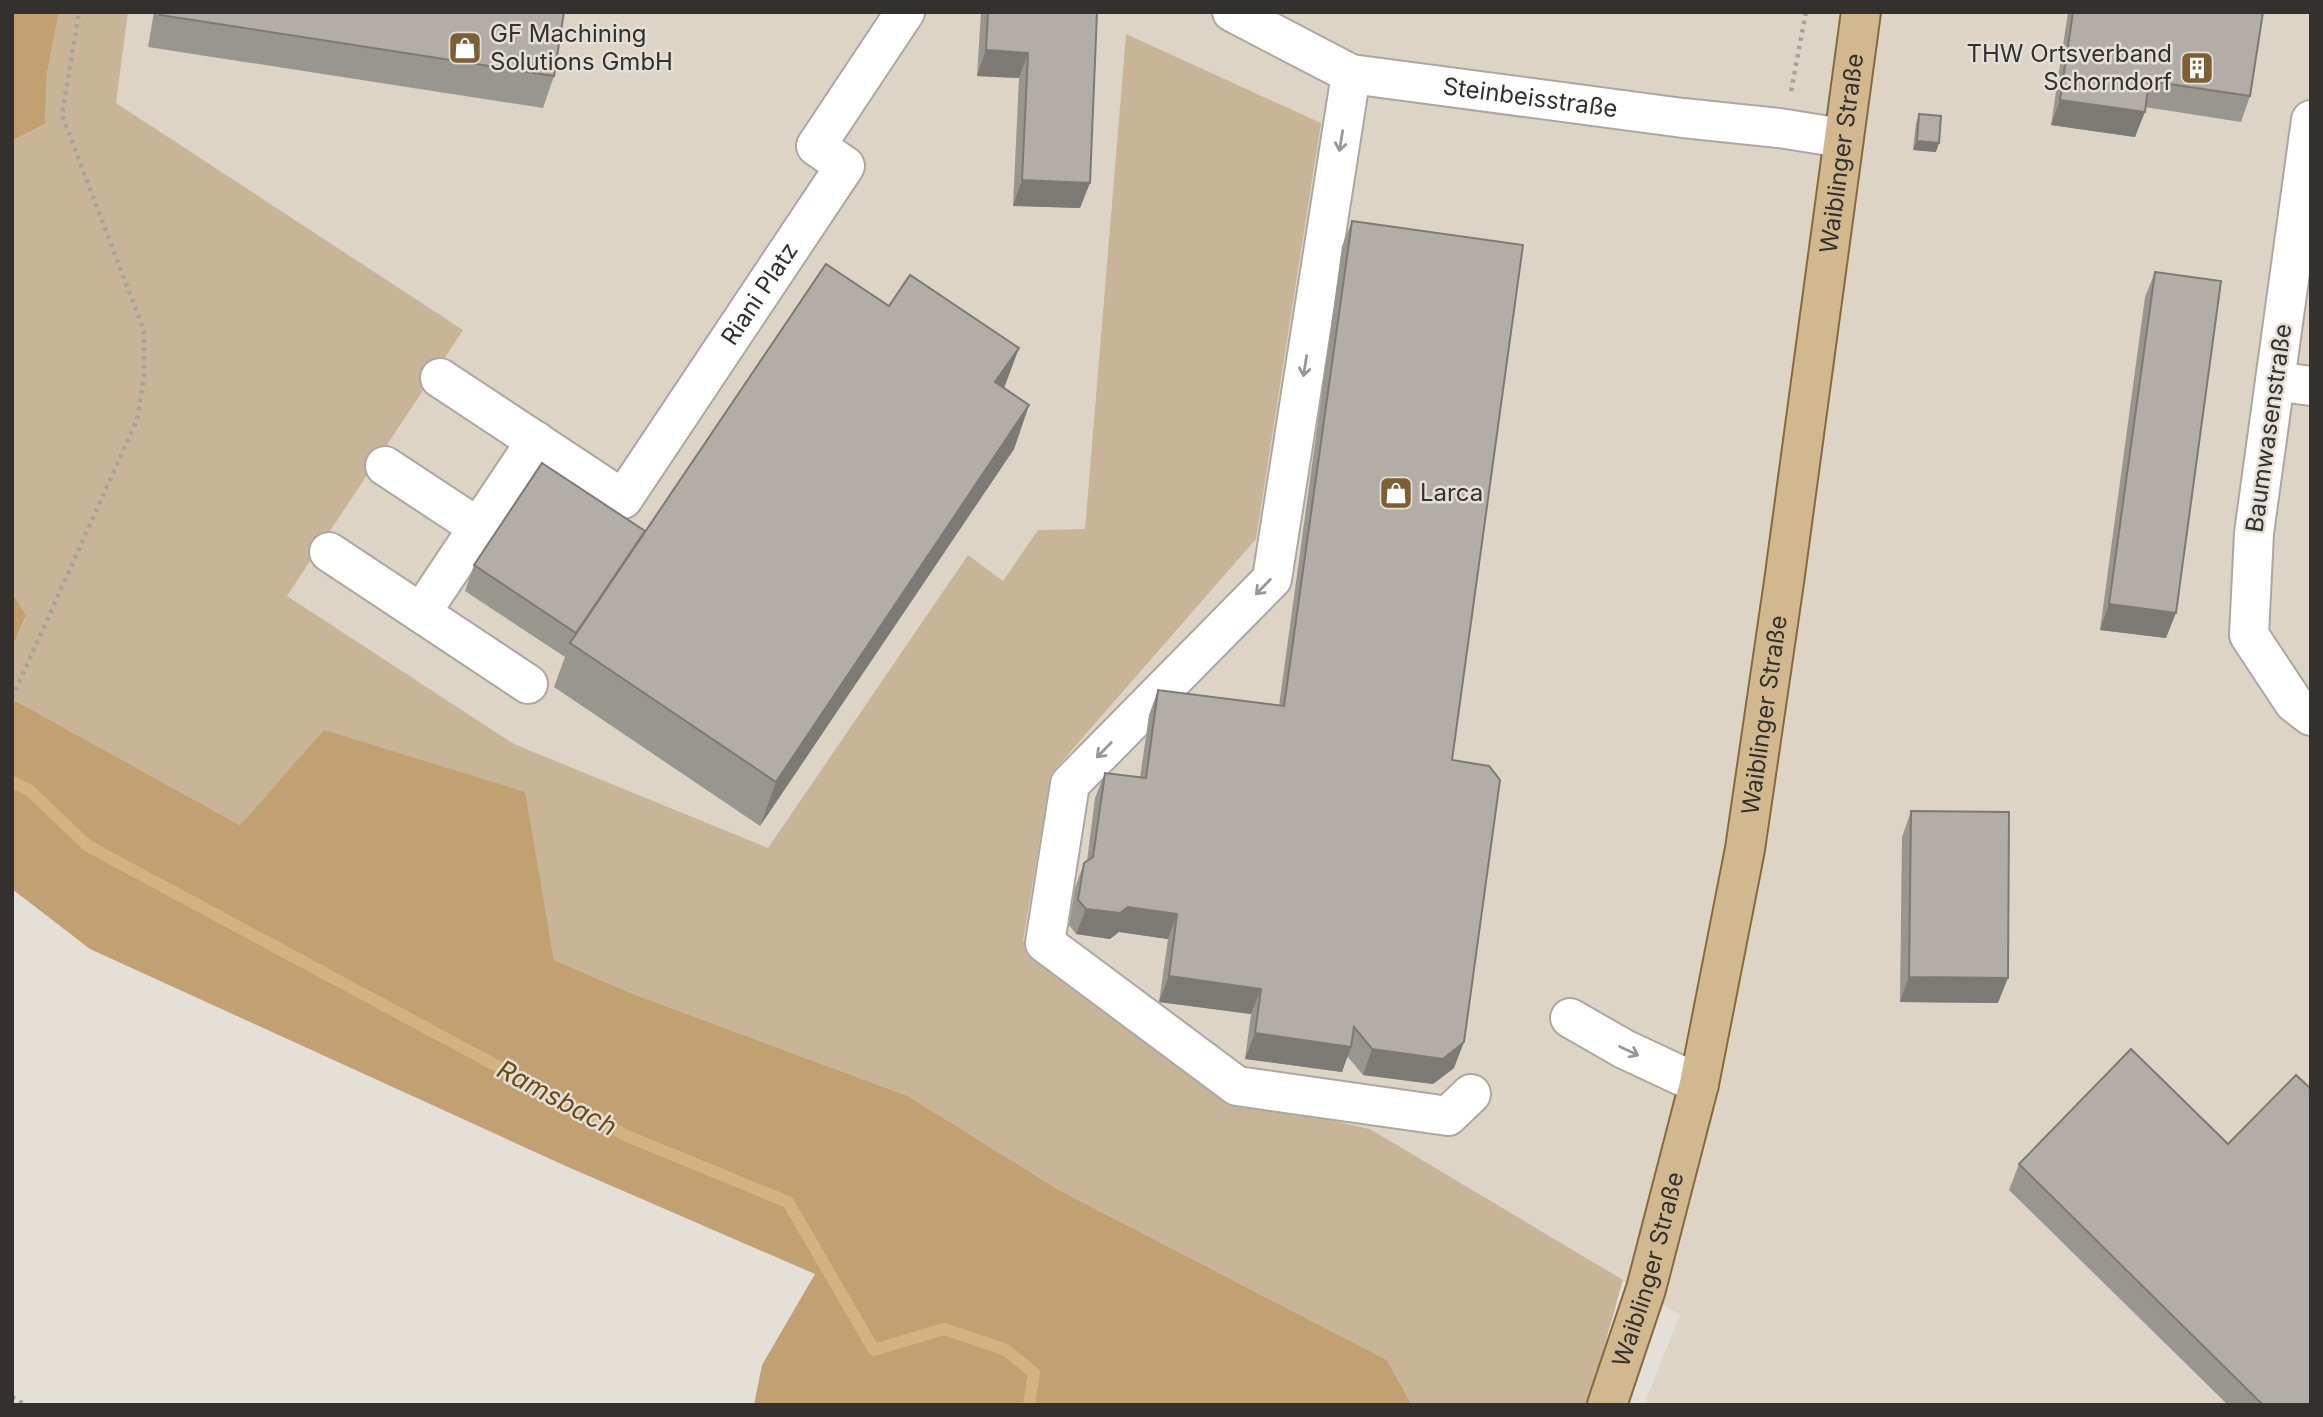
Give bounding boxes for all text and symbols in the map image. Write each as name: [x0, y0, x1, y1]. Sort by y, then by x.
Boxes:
place label: GF Machining Solutions GmbH: [490, 19, 673, 76]
shop icon: GF Machining Solutions GmbH: [446, 29, 484, 67]
place label: THW Ortsverband Schorndorf: [1967, 39, 2172, 96]
building icon: THW Ortsverband Schorndorf: [2178, 49, 2216, 87]
street label: Waiblinger Straße: [1814, 52, 1869, 255]
street label: Steinbeisstraße: [1441, 71, 1619, 123]
one-way arrow: [1334, 129, 1347, 152]
street label: Riani Platz: [715, 237, 804, 350]
street label: Baumwasenstraße: [2240, 322, 2297, 534]
one-way arrow: [1298, 354, 1311, 377]
shop icon: Larca: [1377, 474, 1415, 512]
place label: Larca: [1420, 478, 1483, 507]
one-way arrow: [1255, 579, 1272, 596]
street label: Waiblinger Straße: [1735, 613, 1793, 817]
one-way arrow: [1096, 741, 1113, 758]
one-way arrow: [1618, 1045, 1639, 1059]
water label: Ramsbach: [492, 1053, 622, 1142]
street label: Waiblinger Straße: [1606, 1169, 1690, 1370]

